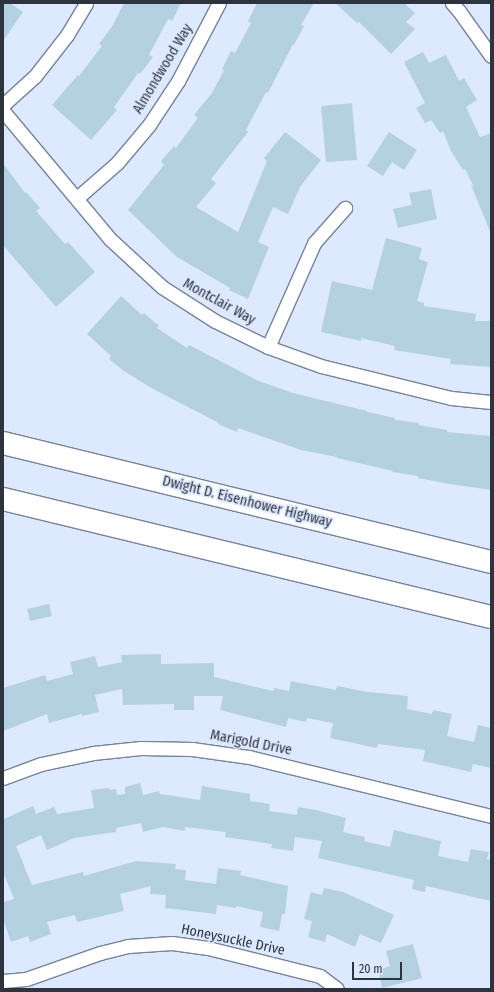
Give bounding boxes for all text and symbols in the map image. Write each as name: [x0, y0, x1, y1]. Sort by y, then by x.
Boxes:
street label: Almondwood Way: [130, 21, 196, 117]
street label: Montclair Way: [180, 275, 258, 329]
street label: Dwight D. Eisenhower Highway: [161, 473, 333, 531]
street label: Marigold Drive: [209, 727, 293, 759]
street label: Honeysuckle Drive: [180, 921, 286, 959]
scale bar: [354, 954, 404, 980]
text: 20 m: [359, 962, 383, 976]

